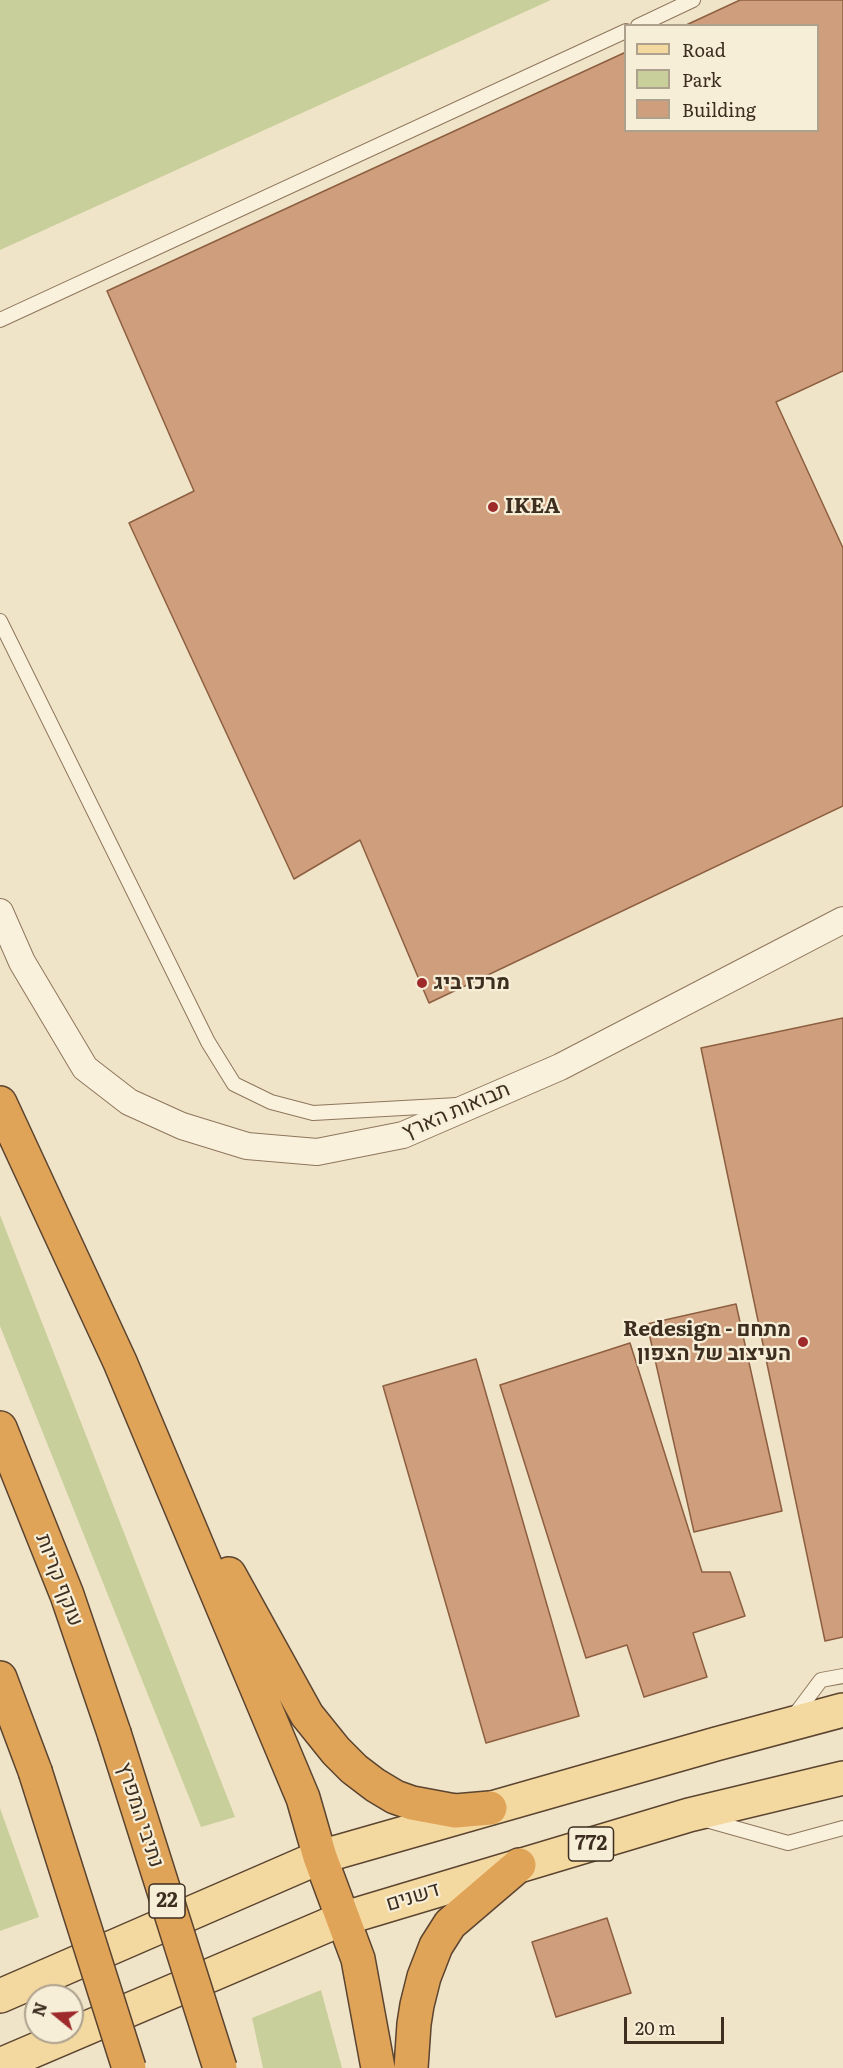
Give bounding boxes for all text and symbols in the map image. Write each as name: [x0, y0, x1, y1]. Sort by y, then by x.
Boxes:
legend: [624, 24, 819, 132]
text: Road: [682, 36, 726, 63]
text: Park: [682, 66, 721, 93]
text: Building: [682, 96, 756, 123]
place label: IKEA: [505, 494, 560, 520]
marker: IKEA: [486, 500, 500, 514]
place label: מרכז ביג: [434, 970, 510, 996]
marker: מרכז ביג: [415, 976, 429, 990]
street label: תבואות הארץ: [398, 1077, 514, 1145]
place label: Redesign - מתחם העיצוב של הצפון: [623, 1317, 791, 1367]
marker: Redesign - מתחם העיצוב של הצפון: [796, 1335, 810, 1349]
street label: עוקף קריות: [30, 1530, 88, 1630]
street label: נתיבי המפרץ: [111, 1759, 169, 1871]
road number: 772: [568, 1827, 614, 1861]
street label: דשנים: [383, 1877, 443, 1917]
road number: 22: [149, 1884, 185, 1918]
north arrow: [24, 1984, 84, 2044]
text: N: [25, 1999, 52, 2019]
scale bar: [627, 2005, 728, 2043]
text: 20 m: [635, 2014, 676, 2041]

